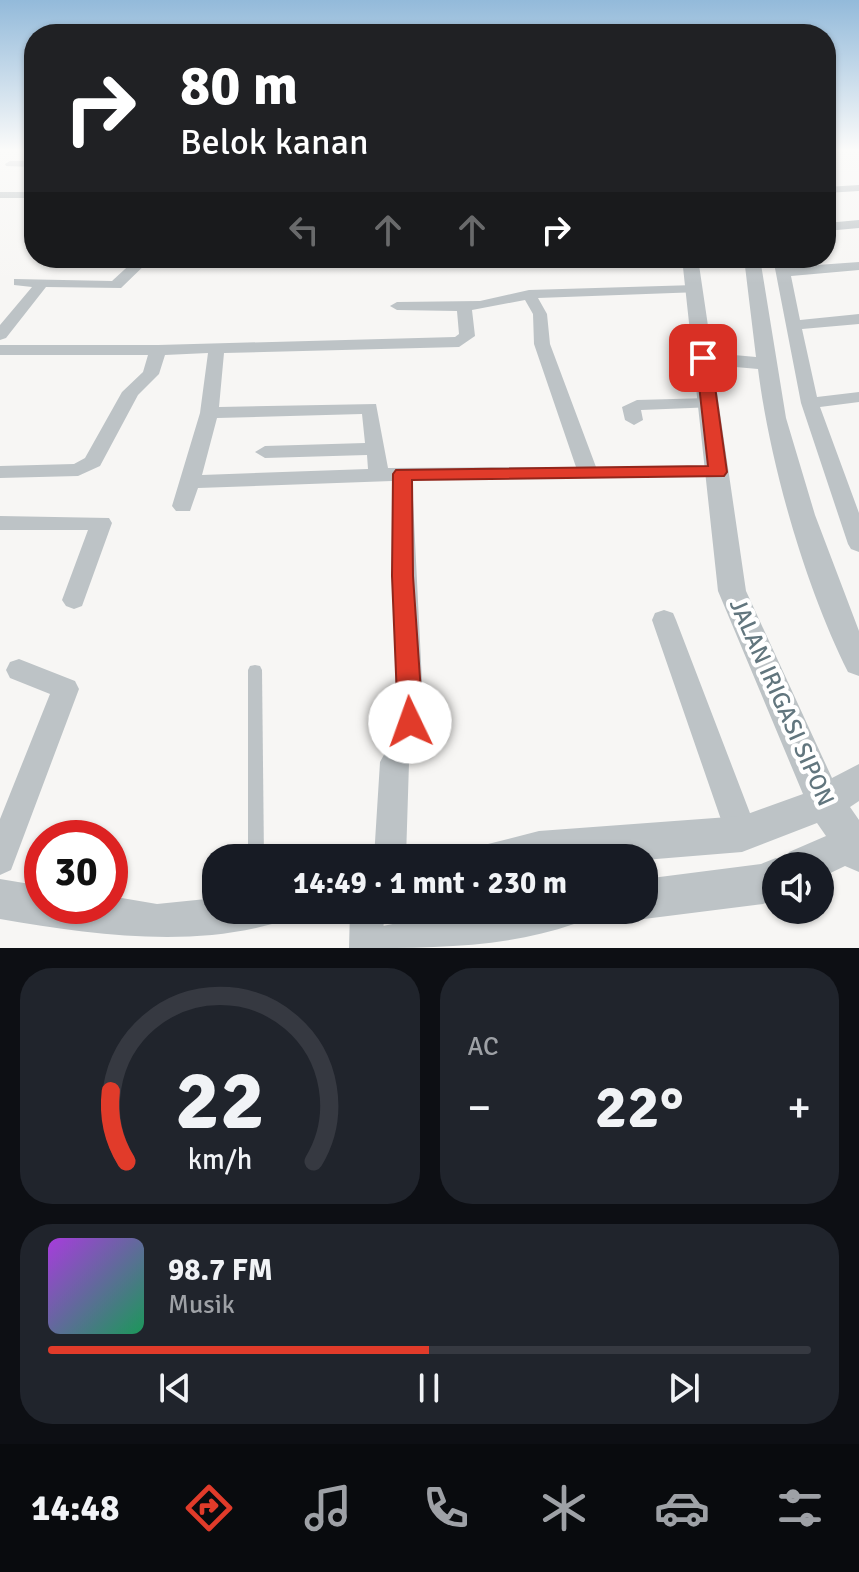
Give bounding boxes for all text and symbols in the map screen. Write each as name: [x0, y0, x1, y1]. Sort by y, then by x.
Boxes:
text: 80 m: [180, 51, 298, 120]
icon: right: [48, 56, 152, 160]
text: Belok kanan: [180, 120, 369, 165]
icon: left: [282, 208, 326, 252]
icon: ahead: [366, 208, 410, 252]
icon: ahead: [450, 208, 494, 252]
icon: right: [534, 208, 578, 252]
pin: [669, 324, 737, 392]
icon: arrive: [681, 336, 725, 380]
street label: JALAN IRIGASI SIPON: [723, 594, 841, 810]
position arrow: [368, 680, 452, 764]
speed limit sign: 30: [24, 820, 128, 924]
map controls: [762, 852, 834, 924]
button: sound: [762, 852, 834, 924]
text: 14:49 · 1 mnt · 230 m: [293, 865, 567, 902]
text: AC: [468, 1031, 499, 1063]
text: 22: [175, 1050, 265, 1152]
text: 22°: [595, 1071, 684, 1145]
text: −: [468, 1081, 491, 1135]
text: +: [787, 1081, 811, 1135]
text: km/h: [187, 1142, 252, 1177]
text: 98.7 FM: [168, 1252, 273, 1289]
text: Musik: [168, 1289, 235, 1321]
icon: previous: [153, 1366, 197, 1410]
icon: pause: [407, 1366, 451, 1410]
icon: next: [662, 1366, 706, 1410]
icon: directions: [181, 1480, 237, 1536]
icon: music: [300, 1480, 356, 1536]
icon: phone: [418, 1480, 474, 1536]
icon: climate: [536, 1480, 592, 1536]
icon: car: [654, 1480, 710, 1536]
icon: filters: [772, 1480, 828, 1536]
text: 14:48: [31, 1486, 119, 1531]

